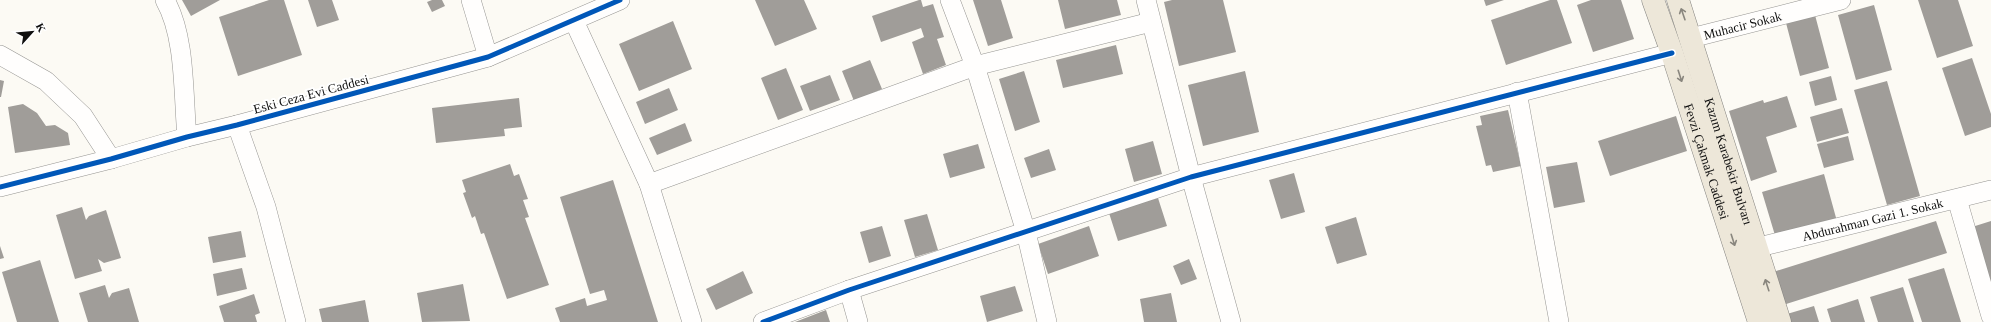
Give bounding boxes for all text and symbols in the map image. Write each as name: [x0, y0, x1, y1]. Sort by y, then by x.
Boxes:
one-way arrow: [1678, 8, 1686, 20]
street label: Muhacir Sokak: [1702, 8, 1783, 42]
north arrow: [12, 12, 52, 52]
text: K: [34, 21, 48, 34]
one-way arrow: [1676, 70, 1684, 82]
street label: Eski Ceza Evi Caddesi: [252, 71, 371, 117]
street label: Kazım Karabekir Bulvarı: [1702, 96, 1756, 227]
street label: Fevzi Çakmak Caddesi: [1681, 101, 1733, 221]
street label: Abdurahman Gazi 1. Sokak: [1801, 194, 1945, 244]
one-way arrow: [1729, 234, 1737, 246]
one-way arrow: [1763, 279, 1770, 292]

